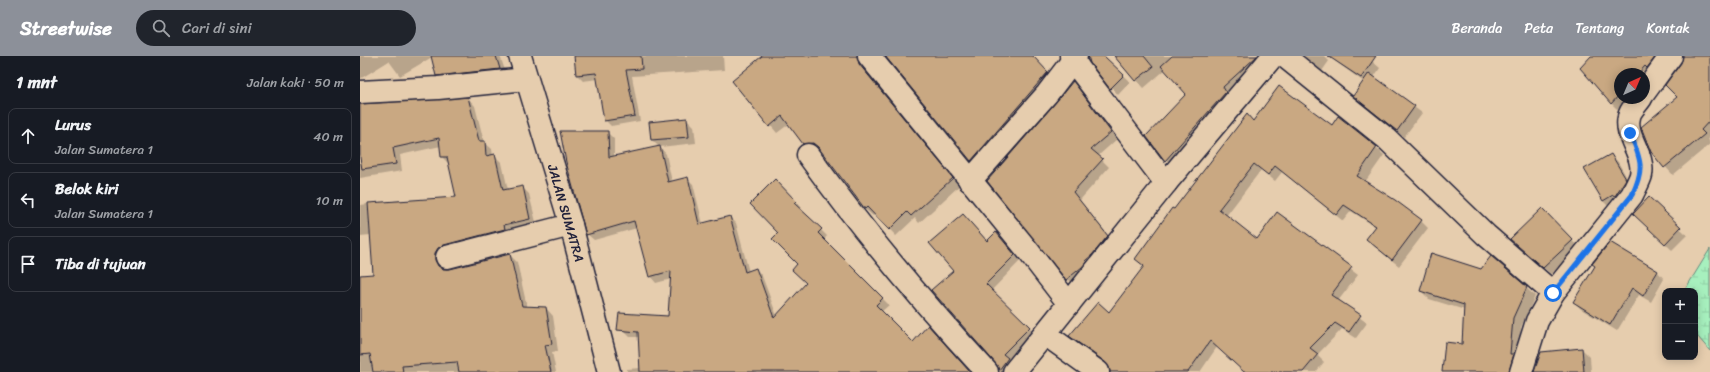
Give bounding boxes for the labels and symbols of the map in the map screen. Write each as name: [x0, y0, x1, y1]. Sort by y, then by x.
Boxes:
north arrow: [1614, 68, 1650, 104]
route end: [1621, 124, 1639, 142]
street label: JALAN SUMATRA: [541, 161, 591, 264]
route start: [1544, 284, 1562, 302]

